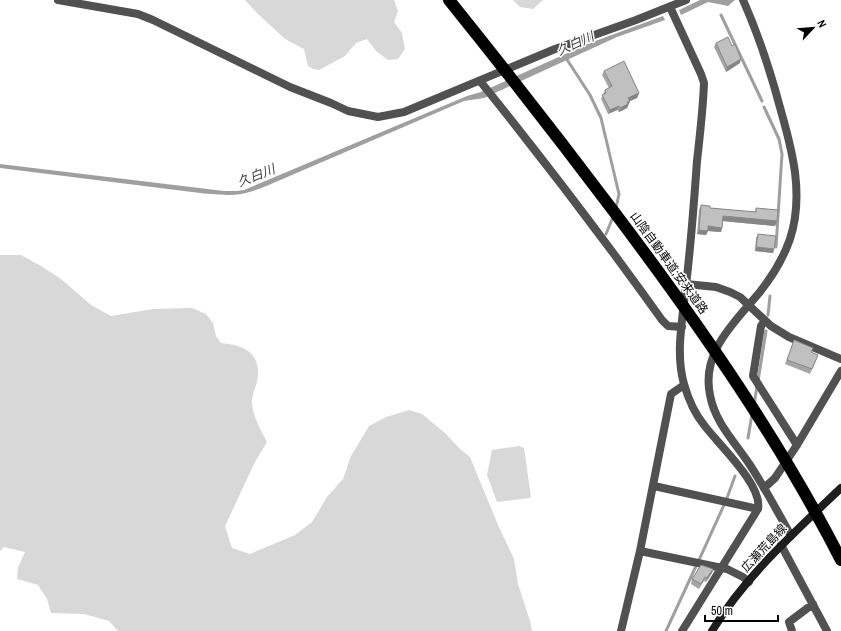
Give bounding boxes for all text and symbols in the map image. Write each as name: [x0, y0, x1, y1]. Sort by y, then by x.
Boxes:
north arrow: [793, 8, 833, 48]
text: N: [814, 18, 830, 30]
water label: 久白川: [554, 27, 598, 59]
water label: 久白川: [235, 160, 279, 190]
street label: 山陰自動車道;安来道路: [626, 209, 712, 317]
street label: 広瀬荒島線: [738, 521, 790, 575]
scale bar: [705, 597, 778, 623]
text: 50 m: [711, 603, 733, 619]

